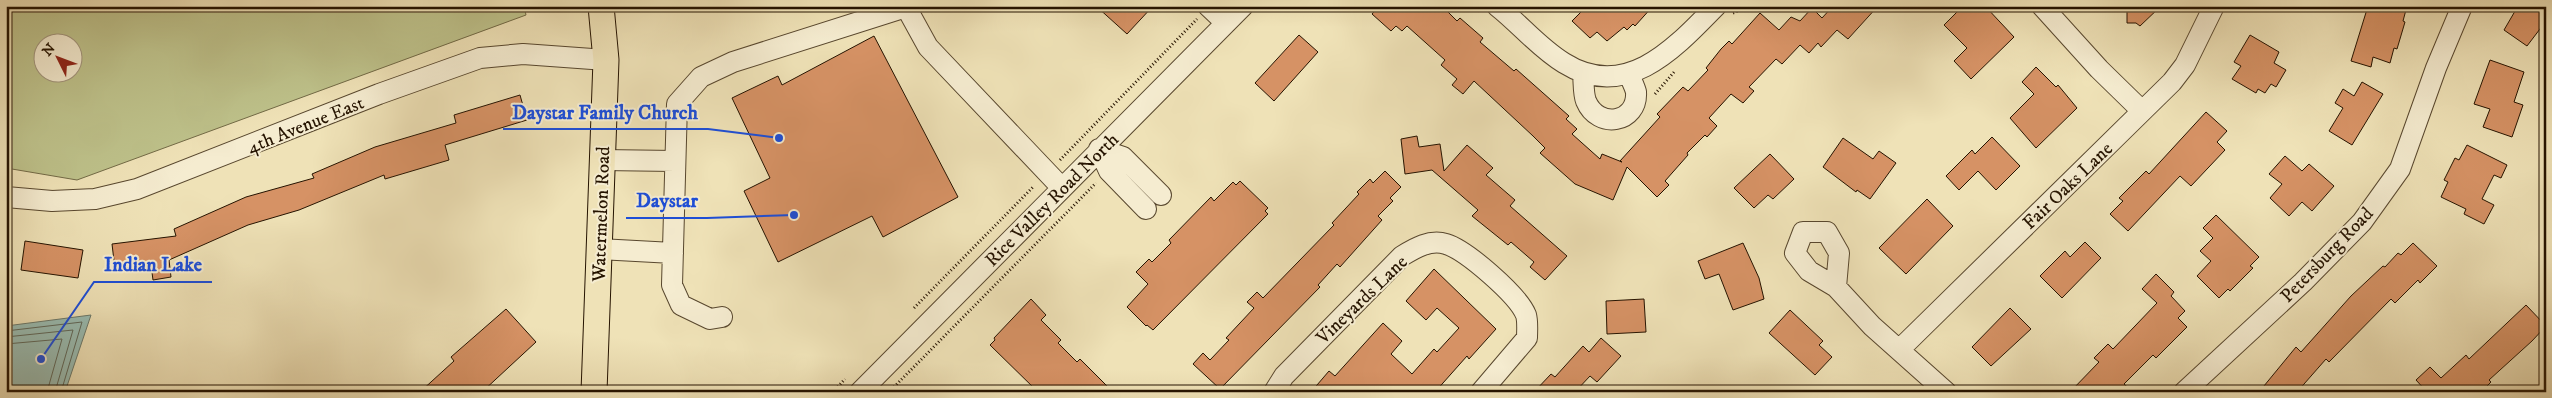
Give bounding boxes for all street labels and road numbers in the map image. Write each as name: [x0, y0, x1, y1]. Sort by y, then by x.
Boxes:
street label: 4th Avenue East: [244, 92, 367, 159]
street label: Rice Valley Road North: [980, 128, 1124, 272]
street label: Fair Oaks Lane: [2018, 137, 2118, 235]
street label: Watermelon Road: [588, 145, 615, 283]
street label: Petersburg Road: [2276, 202, 2379, 308]
street label: Vineyards Lane: [1311, 251, 1413, 350]

